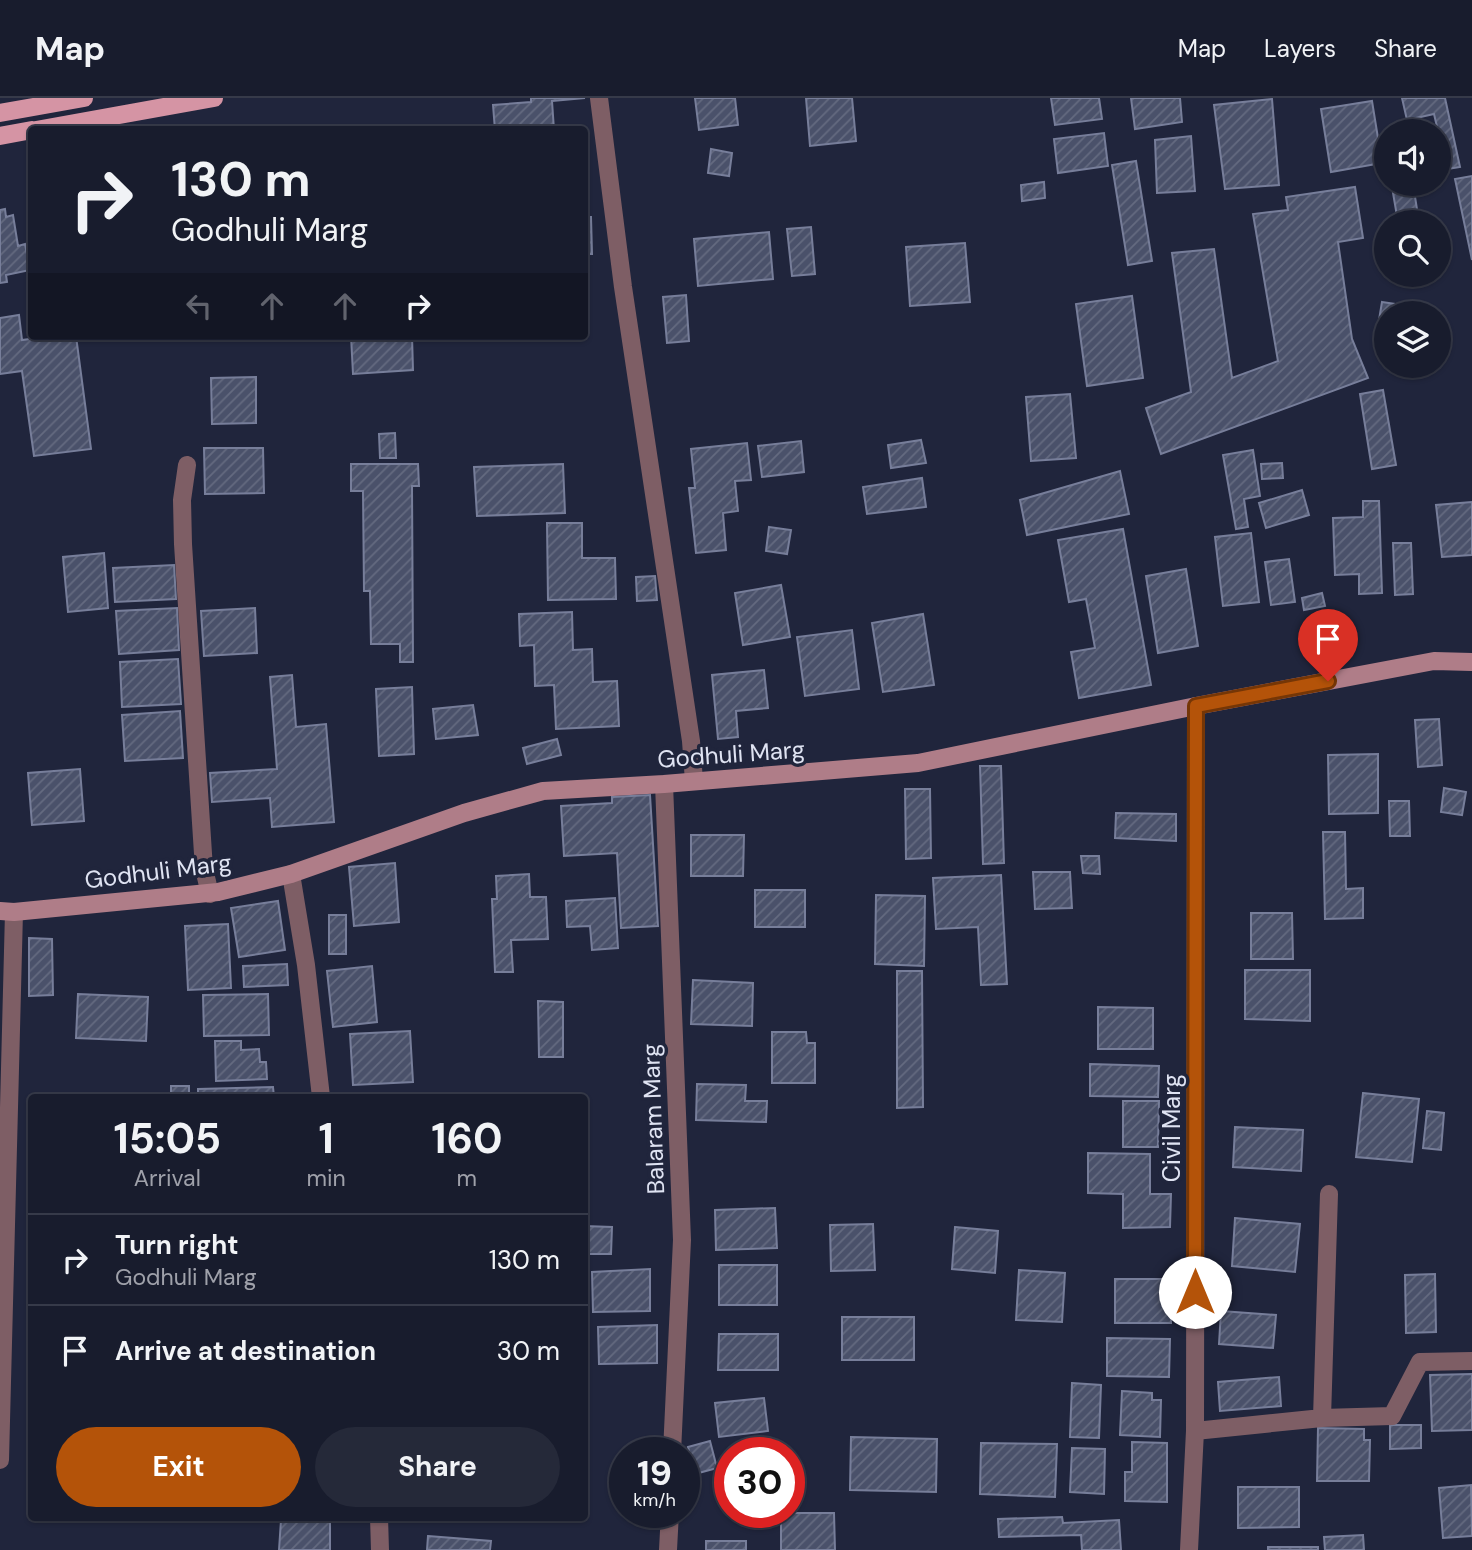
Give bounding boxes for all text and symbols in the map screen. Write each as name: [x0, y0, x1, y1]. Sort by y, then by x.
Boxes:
text: Map: [35, 27, 105, 70]
text: Map: [1178, 33, 1226, 64]
text: Layers: [1264, 33, 1336, 64]
text: Share: [1374, 33, 1437, 64]
map controls: [1374, 119, 1451, 378]
button: sound: [1374, 119, 1451, 196]
text: 130 m: [171, 147, 311, 211]
icon: right: [56, 154, 147, 245]
text: Godhuli Marg: [171, 209, 368, 251]
button: search: [1374, 210, 1451, 287]
icon: left: [180, 287, 218, 325]
icon: ahead: [253, 287, 291, 325]
icon: ahead: [326, 287, 364, 325]
icon: right: [399, 287, 437, 325]
button: layers: [1374, 301, 1451, 378]
pin: [1298, 609, 1358, 681]
icon: arrive: [1309, 620, 1347, 658]
street label: Godhuli Marg: [656, 733, 806, 775]
street label: Godhuli Marg: [83, 847, 233, 895]
street label: Balaram Marg: [635, 1043, 671, 1195]
street label: Civil Marg: [1156, 1074, 1187, 1182]
text: 15:05: [113, 1111, 221, 1166]
text: 1: [318, 1111, 334, 1166]
text: 160: [431, 1111, 503, 1166]
text: Arrival: [134, 1163, 201, 1193]
text: min: [307, 1163, 346, 1193]
text: m: [457, 1163, 477, 1193]
text: Turn right: [115, 1228, 239, 1262]
icon: right: [56, 1241, 94, 1279]
text: 130 m: [489, 1243, 560, 1277]
position arrow: [1158, 1255, 1232, 1329]
text: Godhuli Marg: [115, 1262, 257, 1292]
icon: arrive: [56, 1332, 94, 1370]
text: Arrive at destination: [115, 1334, 376, 1368]
text: 30 m: [497, 1334, 560, 1368]
button: Exit: [56, 1427, 301, 1507]
button: Share: [315, 1427, 560, 1507]
speed limit sign: 30: [714, 1437, 805, 1528]
text: 19: [637, 1450, 672, 1496]
text: km/h: [633, 1488, 676, 1512]

